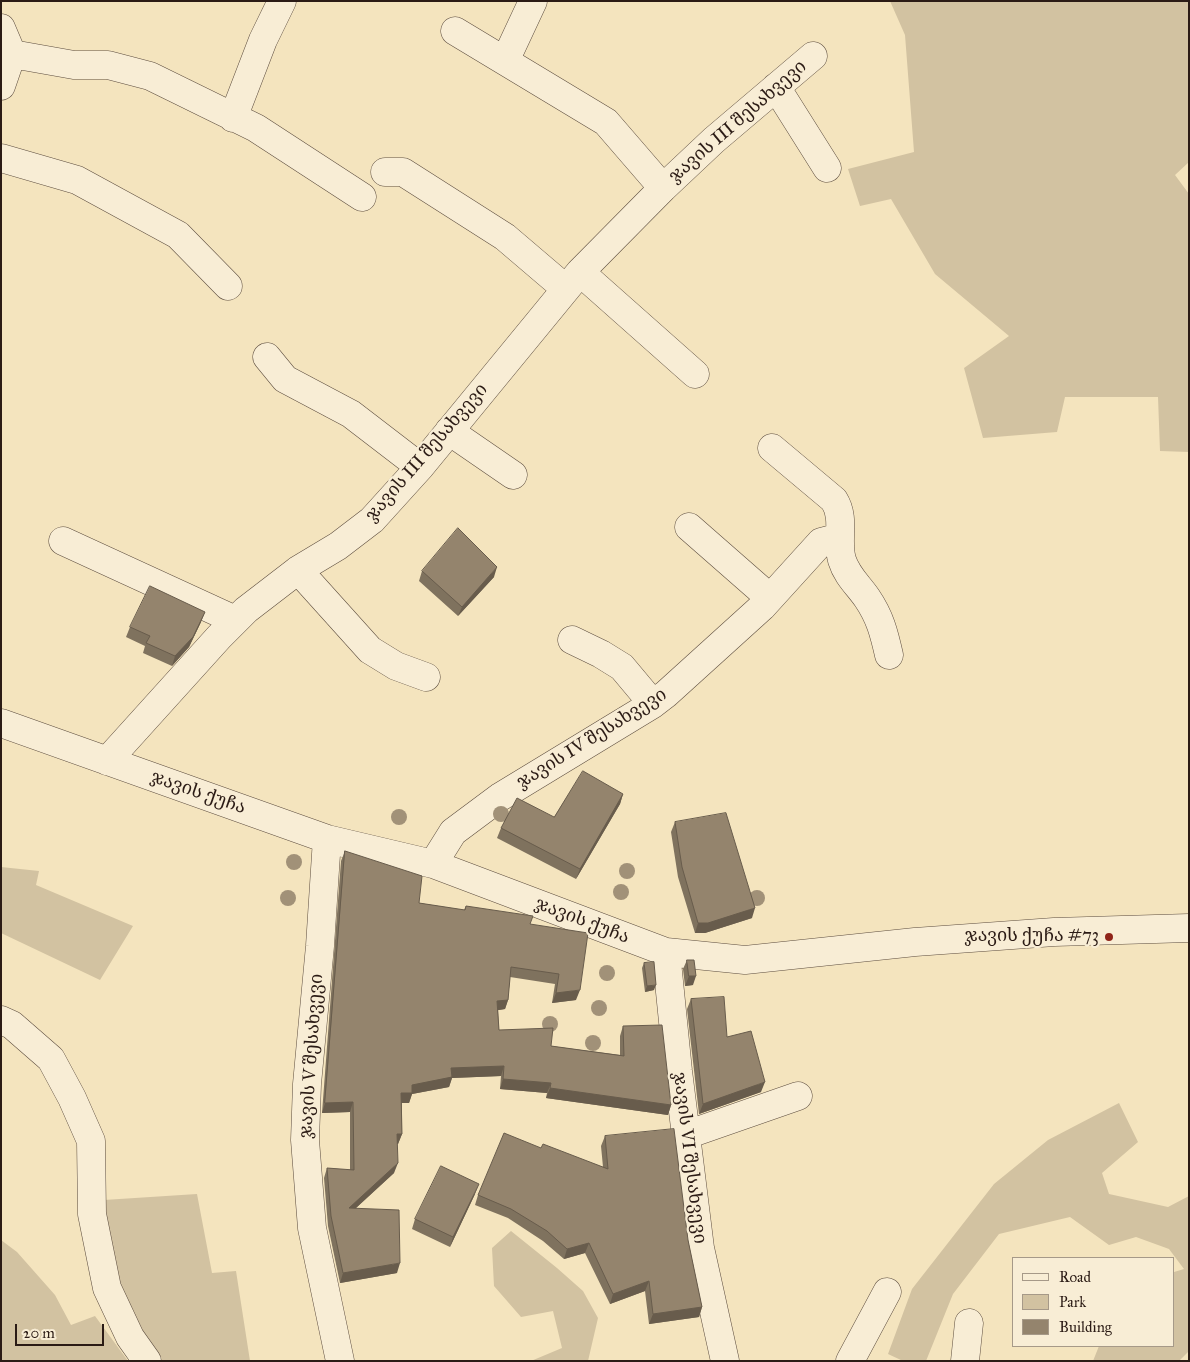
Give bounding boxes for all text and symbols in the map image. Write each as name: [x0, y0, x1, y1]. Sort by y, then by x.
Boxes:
street label: ჯავის III შესახვევი: [665, 56, 811, 188]
street label: ჯავის III შესახვევი: [361, 380, 493, 526]
street label: ჯავის IV შესახვევი: [513, 684, 671, 794]
street label: ჯავის ქუჩა: [148, 767, 248, 819]
street label: ჯავის ქუჩა: [532, 893, 632, 949]
place label: ჯავის ქუჩა #73: [964, 926, 1099, 948]
marker: ჯავის ქუჩა #73: [1103, 931, 1115, 943]
street label: ჯავის V შესახვევი: [295, 973, 329, 1139]
street label: ჯავის VI შესახვევი: [668, 1071, 710, 1245]
legend: [1012, 1257, 1175, 1347]
text: Road: [1059, 1268, 1091, 1286]
text: Park: [1059, 1293, 1086, 1311]
scale bar: [18, 1314, 106, 1346]
text: Building: [1059, 1318, 1112, 1336]
text: 20 m: [23, 1324, 55, 1342]

